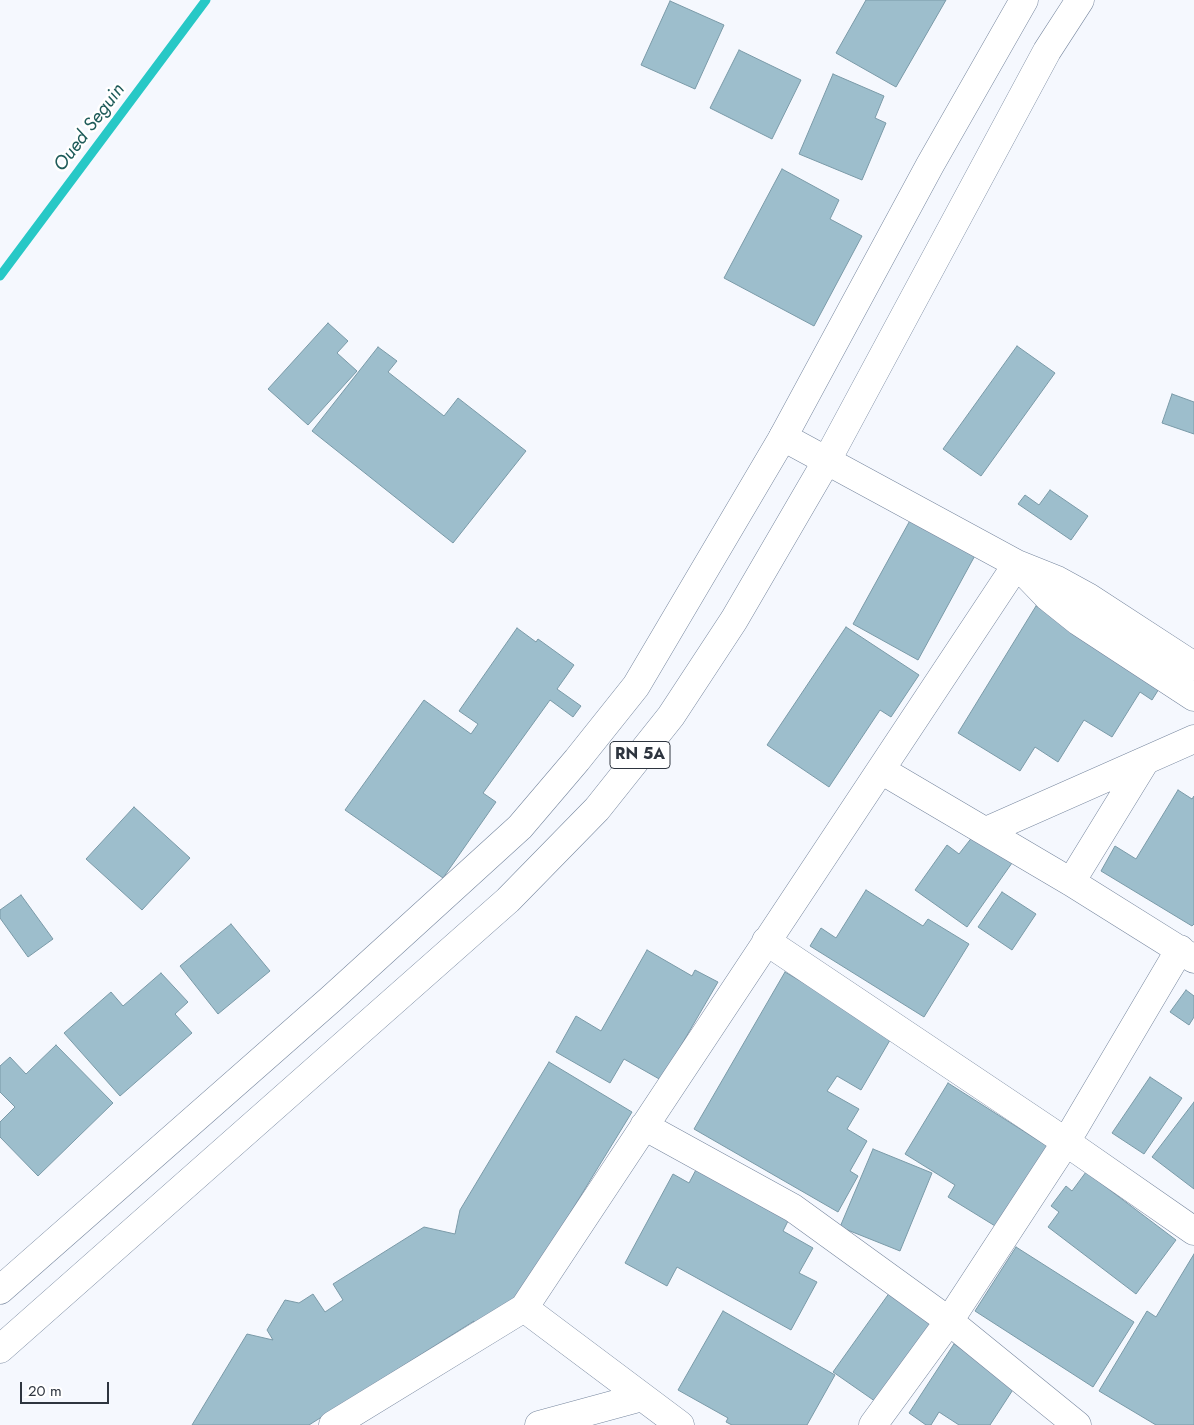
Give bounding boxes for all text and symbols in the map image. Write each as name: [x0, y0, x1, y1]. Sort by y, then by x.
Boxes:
water label: Oued Seguin: [50, 80, 130, 176]
road number: RN 5A: [610, 742, 670, 768]
scale bar: [22, 1372, 111, 1404]
text: 20 m: [28, 1380, 62, 1402]

